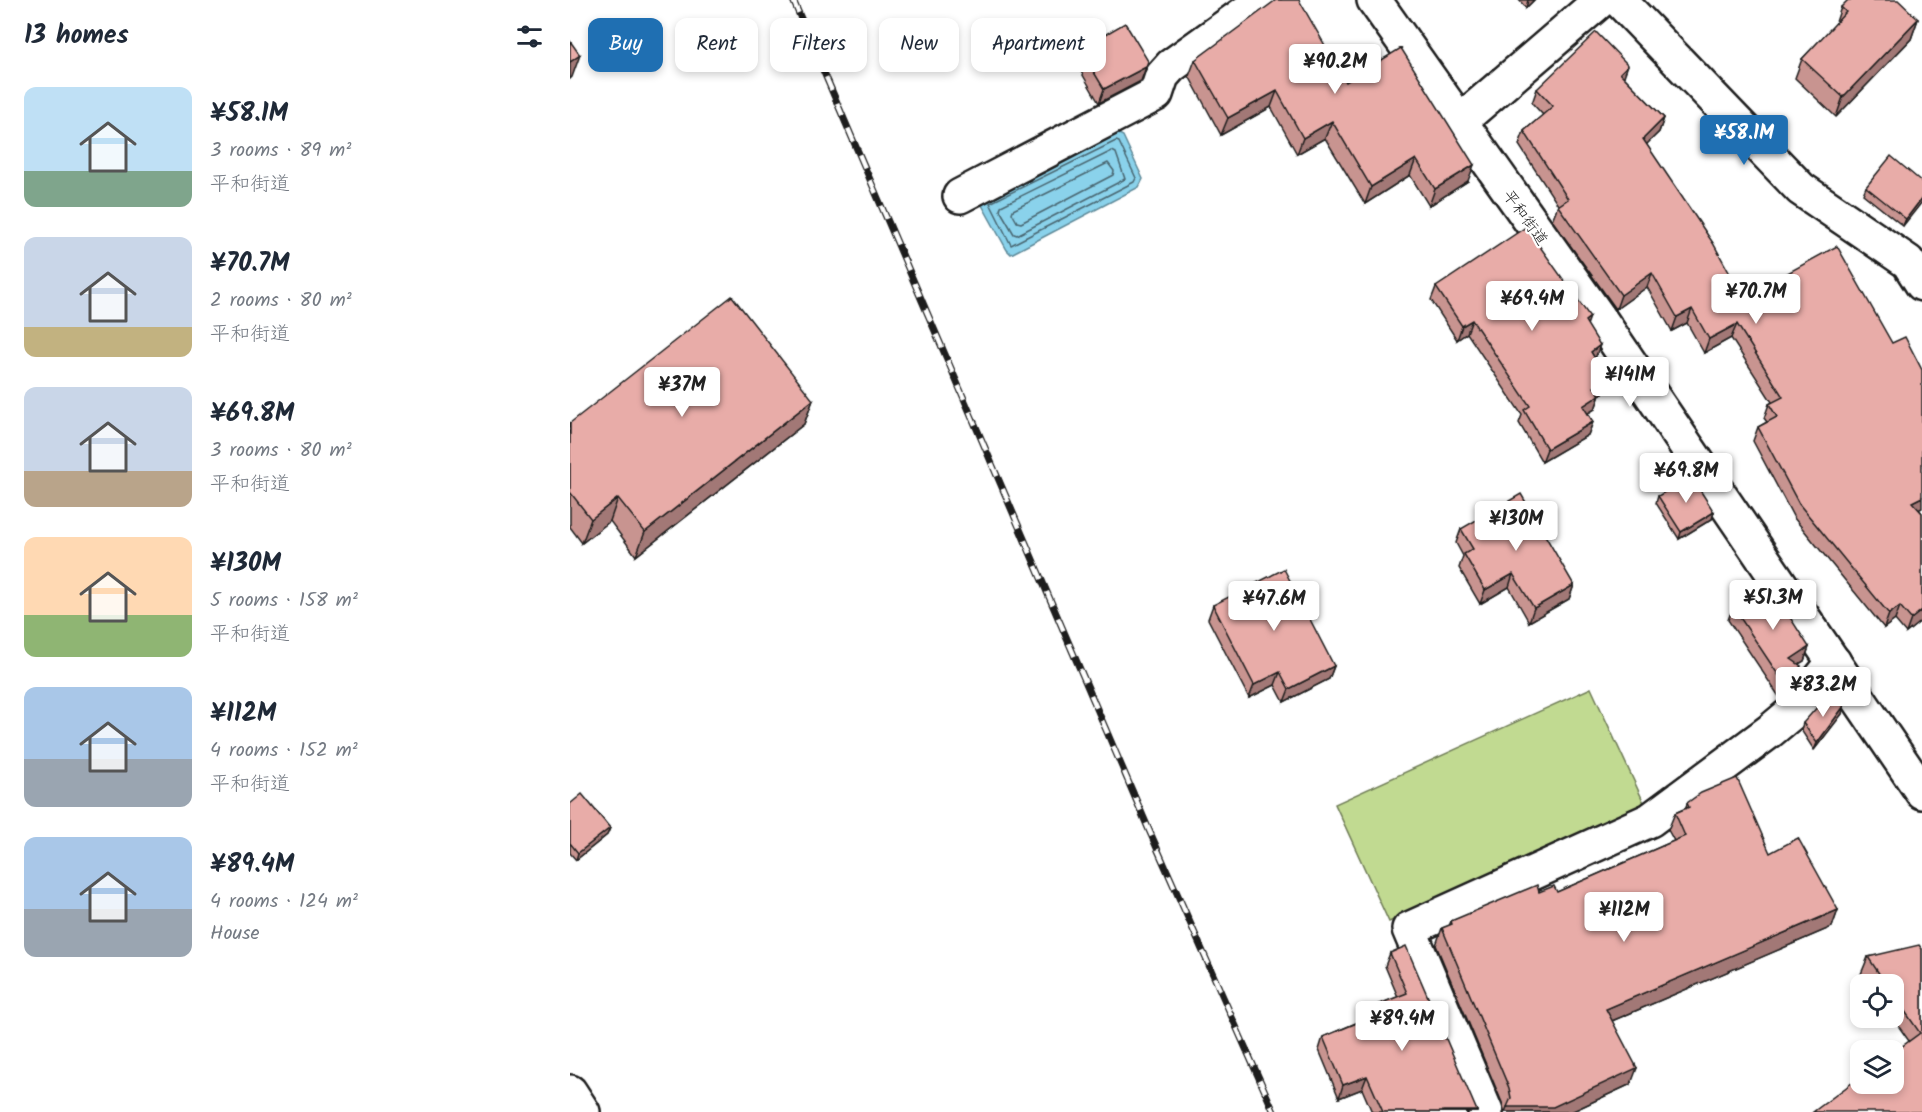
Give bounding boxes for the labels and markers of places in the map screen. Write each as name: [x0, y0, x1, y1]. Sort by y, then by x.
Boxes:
pin: ¥90.2M: [1286, 44, 1384, 95]
pin: ¥58.1M: [1695, 115, 1793, 166]
pin: ¥70.7M: [1707, 274, 1805, 325]
pin: ¥69.4M: [1483, 281, 1581, 332]
pin: ¥141M: [1588, 357, 1672, 408]
pin: ¥37M: [646, 367, 718, 418]
pin: ¥69.8M: [1637, 453, 1735, 504]
pin: ¥130M: [1474, 501, 1558, 552]
pin: ¥51.3M: [1724, 580, 1822, 631]
pin: ¥47.6M: [1225, 581, 1323, 632]
pin: ¥83.2M: [1774, 667, 1872, 718]
pin: ¥112M: [1582, 892, 1666, 943]
pin: ¥89.4M: [1353, 1001, 1451, 1052]

